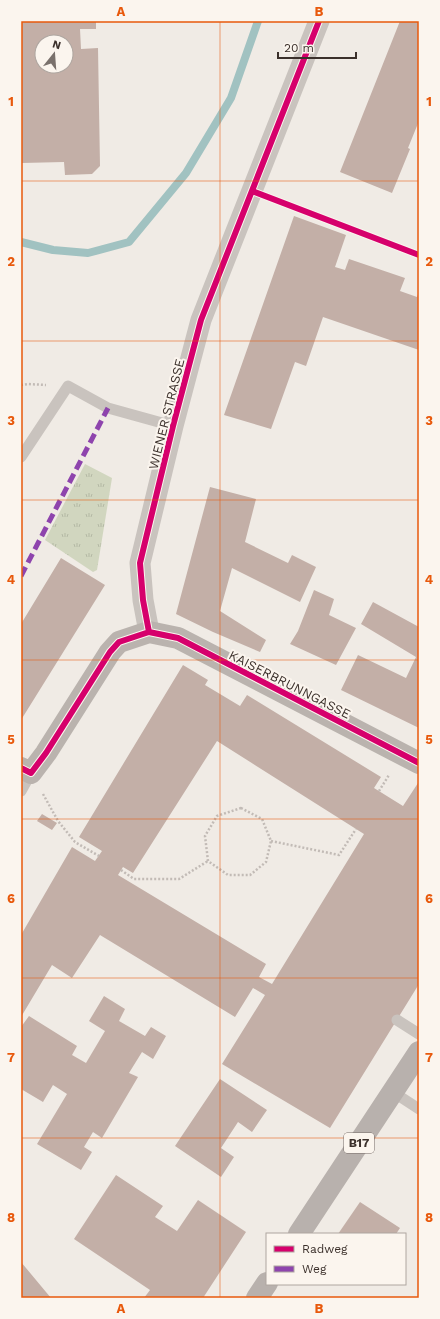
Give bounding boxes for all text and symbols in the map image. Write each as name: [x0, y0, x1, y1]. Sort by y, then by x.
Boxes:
text: A: [117, 4, 126, 19]
text: B: [315, 4, 324, 19]
north arrow: [34, 34, 74, 74]
scale bar: [278, 34, 356, 60]
text: N: [51, 38, 63, 52]
text: 20 m: [284, 41, 314, 55]
text: 1: [8, 94, 14, 109]
text: 1: [426, 94, 432, 109]
text: 2: [7, 254, 15, 269]
text: 2: [425, 254, 433, 269]
street label: WIENER STRASSE: [145, 357, 187, 471]
text: 3: [7, 413, 15, 428]
text: 3: [425, 413, 433, 428]
text: 4: [7, 572, 16, 587]
text: 4: [425, 572, 434, 587]
street label: KAISERBRUNNGASSE: [226, 647, 353, 722]
text: 5: [7, 732, 15, 747]
text: 5: [425, 732, 433, 747]
text: 6: [7, 891, 15, 906]
text: 6: [425, 891, 433, 906]
text: 7: [7, 1050, 15, 1065]
text: 7: [425, 1050, 433, 1065]
road number: B17: [344, 1133, 374, 1153]
text: 8: [7, 1210, 15, 1225]
text: 8: [425, 1210, 433, 1225]
legend: [266, 1233, 406, 1285]
text: Radweg: [302, 1242, 348, 1256]
text: Weg: [302, 1262, 327, 1276]
text: A: [117, 1301, 126, 1316]
text: B: [315, 1301, 324, 1316]

